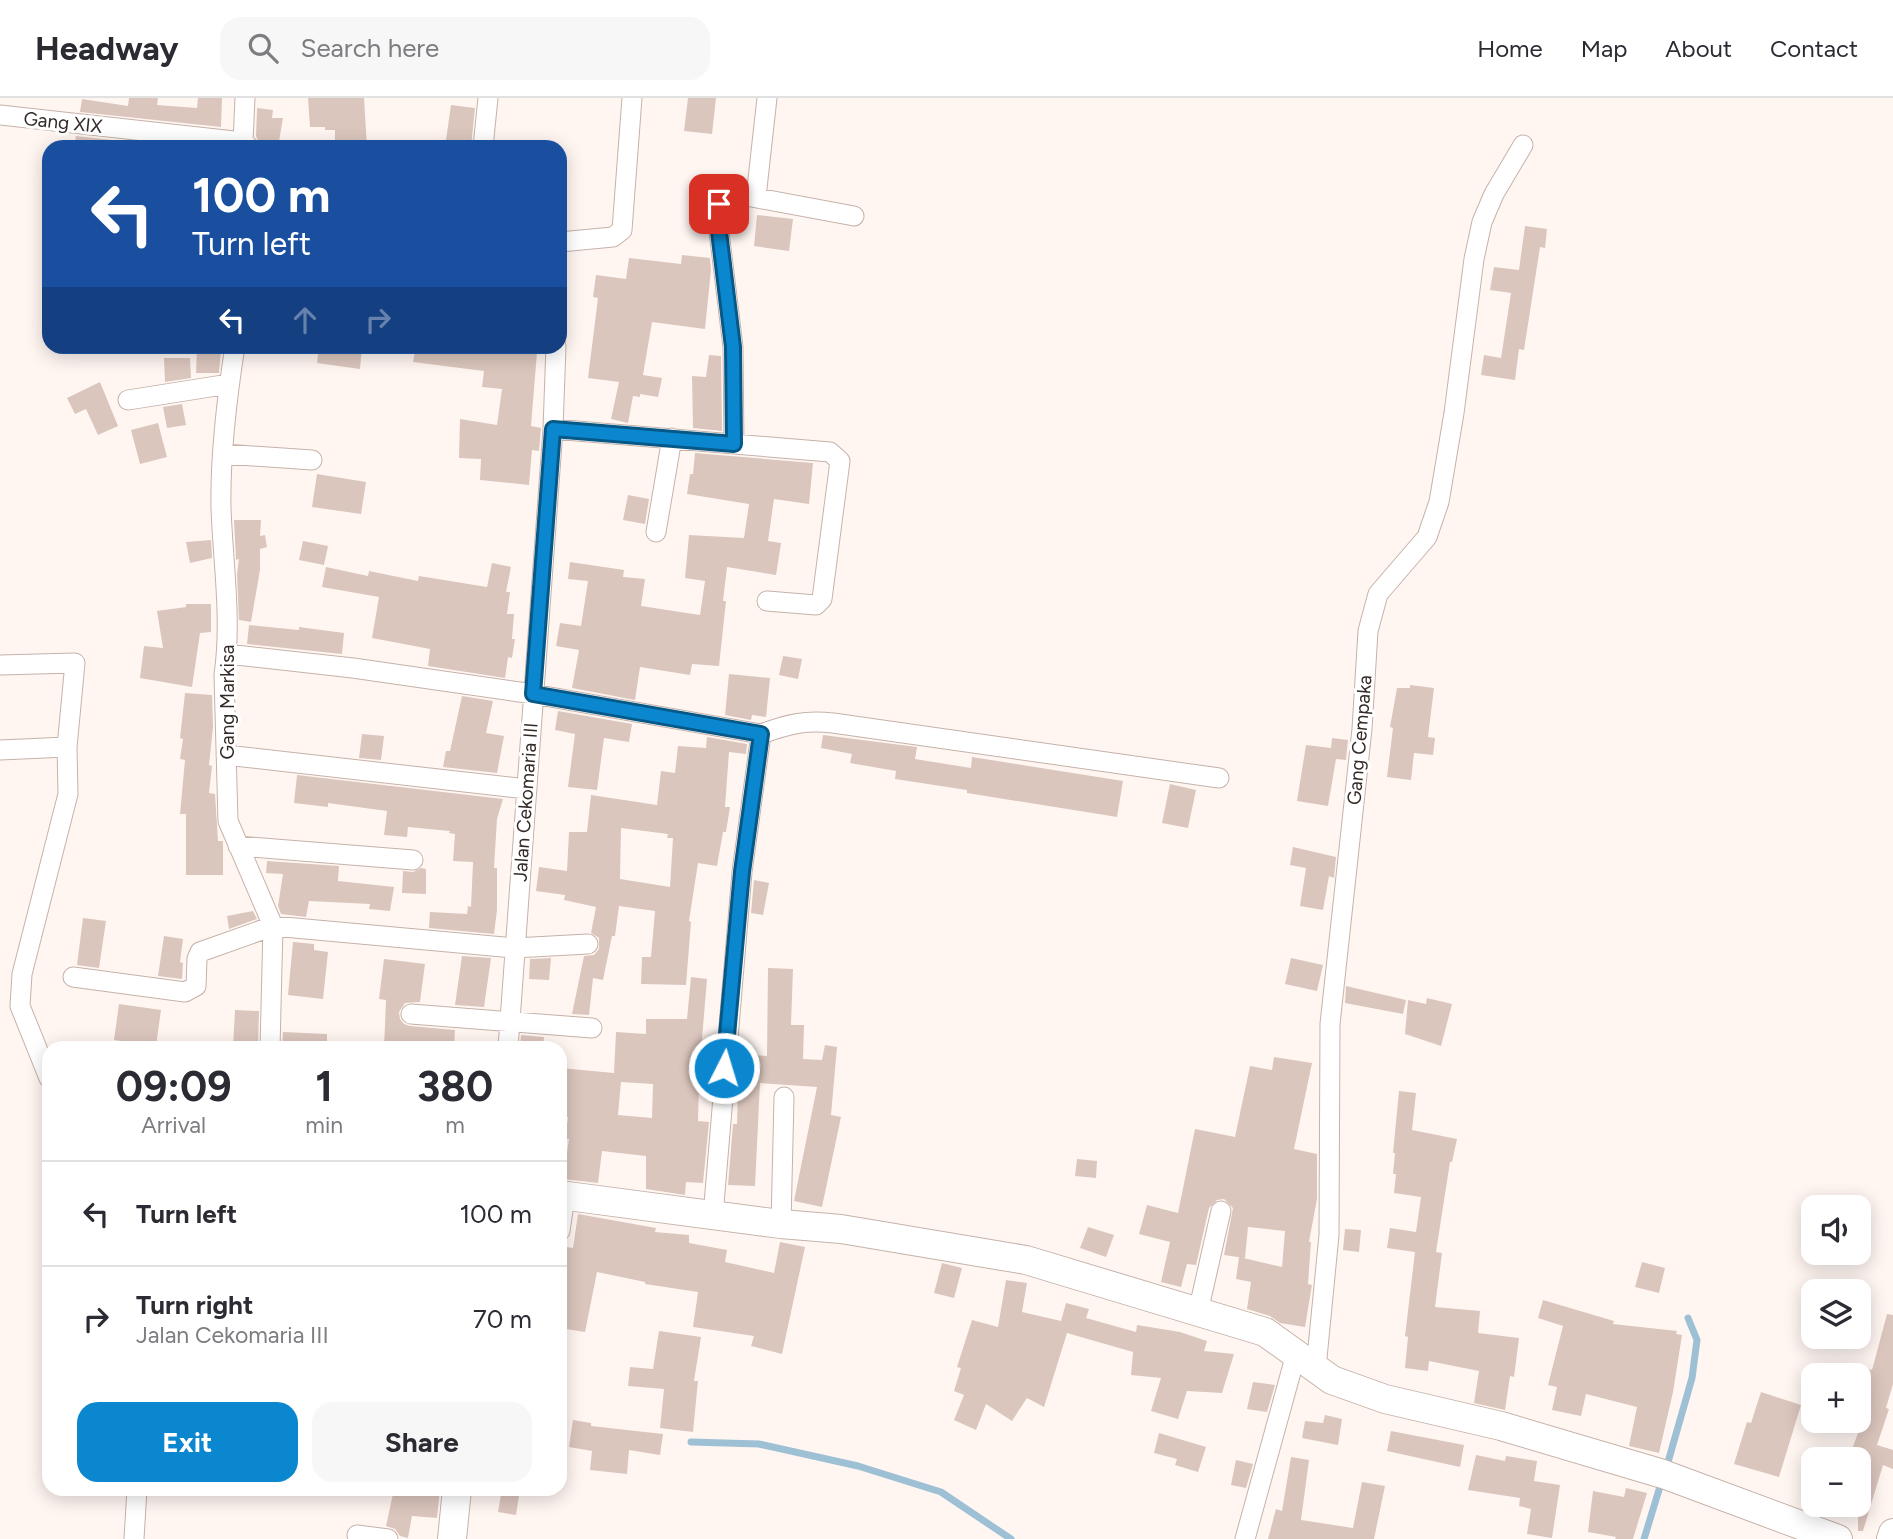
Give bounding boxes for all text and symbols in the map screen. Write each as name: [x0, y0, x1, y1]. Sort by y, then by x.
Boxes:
search box: [220, 17, 710, 80]
text: Headway: [35, 29, 178, 68]
icon: search: [244, 29, 282, 67]
text: Search here: [300, 32, 439, 64]
text: Home: [1477, 34, 1543, 63]
text: Map: [1581, 34, 1627, 63]
text: About: [1665, 34, 1732, 63]
text: Contact: [1770, 34, 1858, 63]
street label: Gang XIX: [22, 107, 104, 138]
text: 100 m: [192, 165, 331, 224]
icon: left: [77, 168, 168, 259]
pin: [689, 174, 749, 234]
icon: arrive: [700, 185, 738, 223]
text: Turn left: [192, 225, 311, 263]
icon: left: [213, 301, 251, 339]
icon: ahead: [286, 301, 324, 339]
icon: right: [359, 301, 397, 339]
street label: Gang Markisa: [216, 645, 239, 759]
street label: Gang Cempaka: [1342, 674, 1377, 806]
street label: Jalan Cekomaria III: [508, 722, 543, 882]
position arrow: [687, 1031, 761, 1105]
text: 09:09: [116, 1061, 232, 1112]
text: 1: [315, 1061, 333, 1112]
text: 380: [417, 1061, 493, 1112]
text: Arrival: [141, 1111, 206, 1139]
text: min: [305, 1111, 343, 1139]
text: m: [445, 1111, 465, 1139]
icon: left: [77, 1195, 115, 1233]
map controls: [1801, 1195, 1871, 1517]
button: sound: [1801, 1195, 1871, 1265]
text: Turn left: [136, 1198, 237, 1230]
text: 100 m: [459, 1198, 532, 1230]
button: layers: [1801, 1279, 1871, 1349]
text: Turn right: [136, 1289, 253, 1321]
icon: right: [77, 1300, 115, 1338]
text: 70 m: [473, 1303, 532, 1335]
text: Jalan Cekomaria III: [136, 1321, 329, 1349]
button: +: [1801, 1363, 1871, 1433]
button: Exit: [77, 1402, 298, 1482]
button: Share: [312, 1402, 532, 1482]
button: −: [1801, 1447, 1871, 1517]

